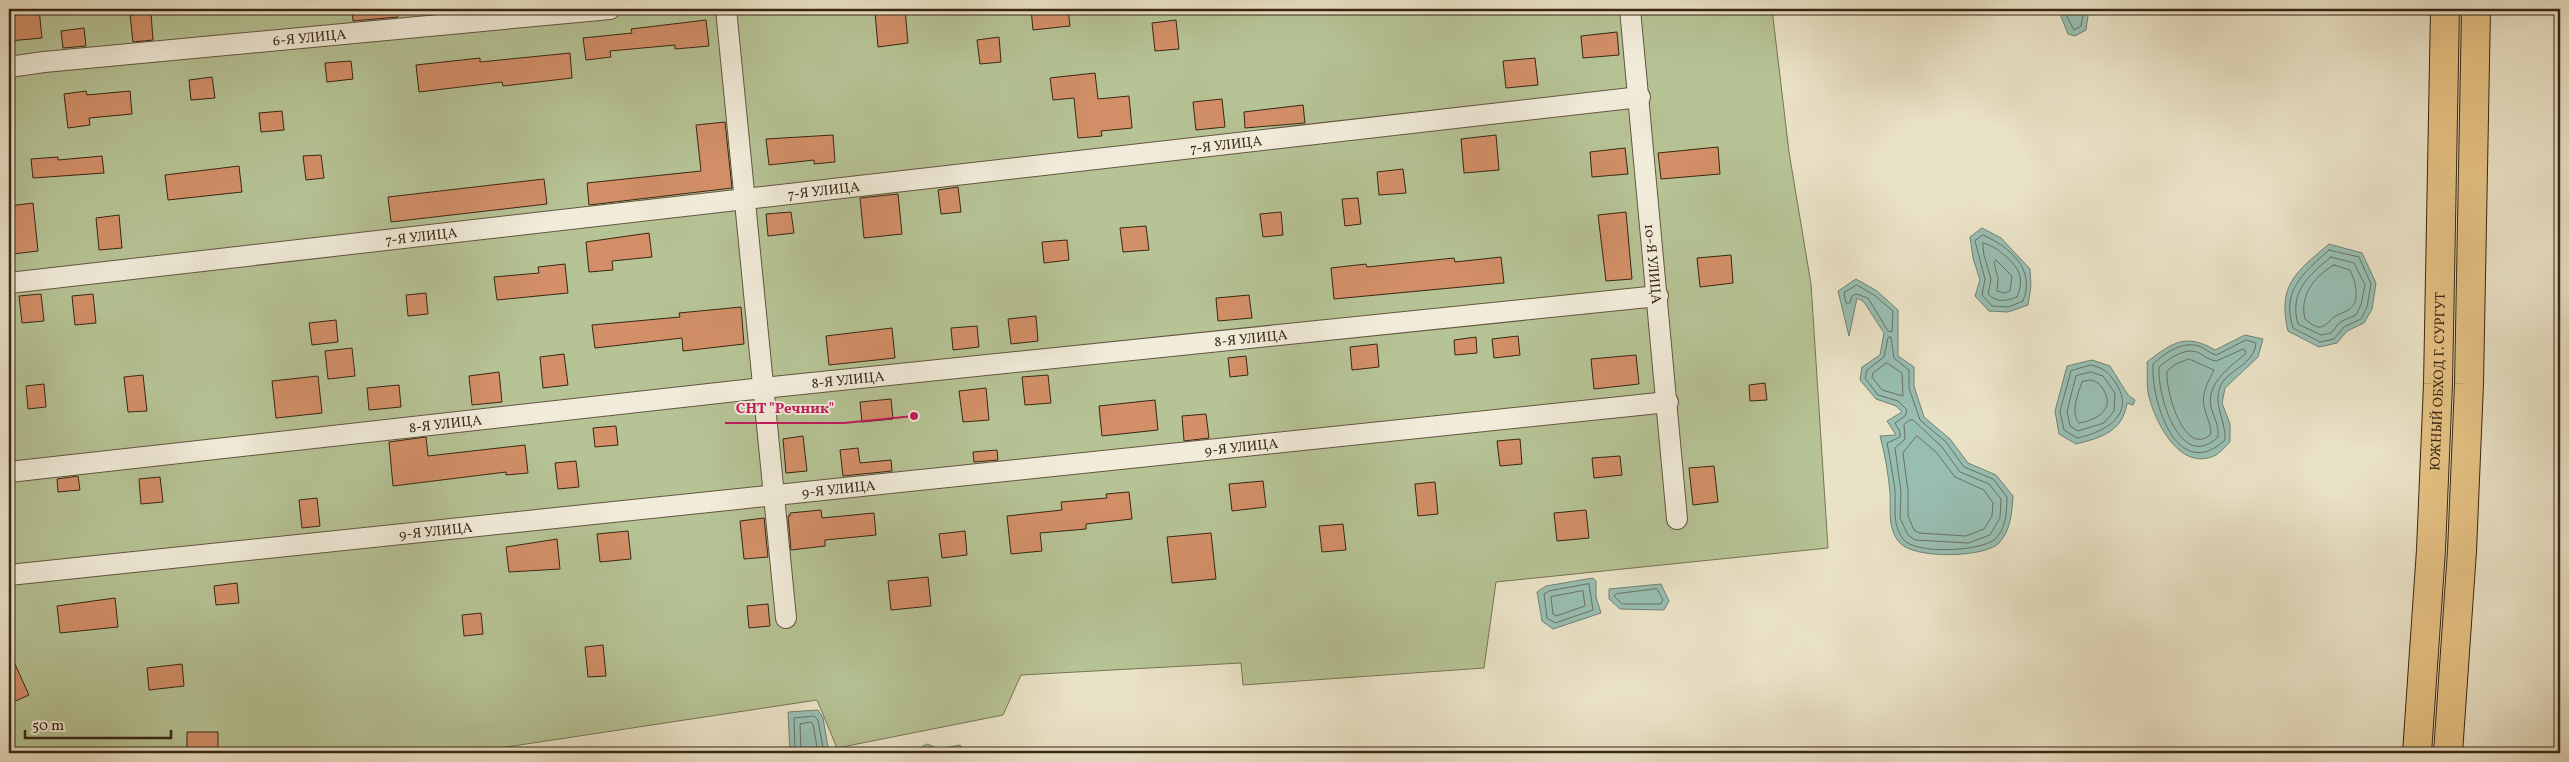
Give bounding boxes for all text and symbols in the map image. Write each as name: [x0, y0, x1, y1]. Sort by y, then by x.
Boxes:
street label: 6-Я УЛИЦА: [272, 26, 347, 52]
street label: 7-Я УЛИЦА: [1189, 132, 1263, 159]
street label: 7-Я УЛИЦА: [787, 178, 861, 205]
street label: 10-Я УЛИЦА: [1639, 223, 1665, 305]
street label: 7-Я УЛИЦА: [384, 224, 459, 251]
street label: ЮЖНЫЙ ОБХОД Г. СУРГУТ: [2426, 292, 2451, 471]
street label: 8-Я УЛИЦА: [1213, 326, 1288, 353]
street label: 8-Я УЛИЦА: [811, 368, 886, 394]
callout: СНТ "Речник": [725, 393, 844, 423]
text: СНТ "Речник": [736, 399, 834, 420]
street label: 8-Я УЛИЦА: [408, 411, 483, 438]
street label: 9-Я УЛИЦА: [1204, 435, 1279, 461]
street label: 9-Я УЛИЦА: [801, 477, 877, 503]
street label: 9-Я УЛИЦА: [398, 519, 474, 545]
scale bar: [25, 707, 171, 739]
text: 50 m: [32, 716, 64, 737]

